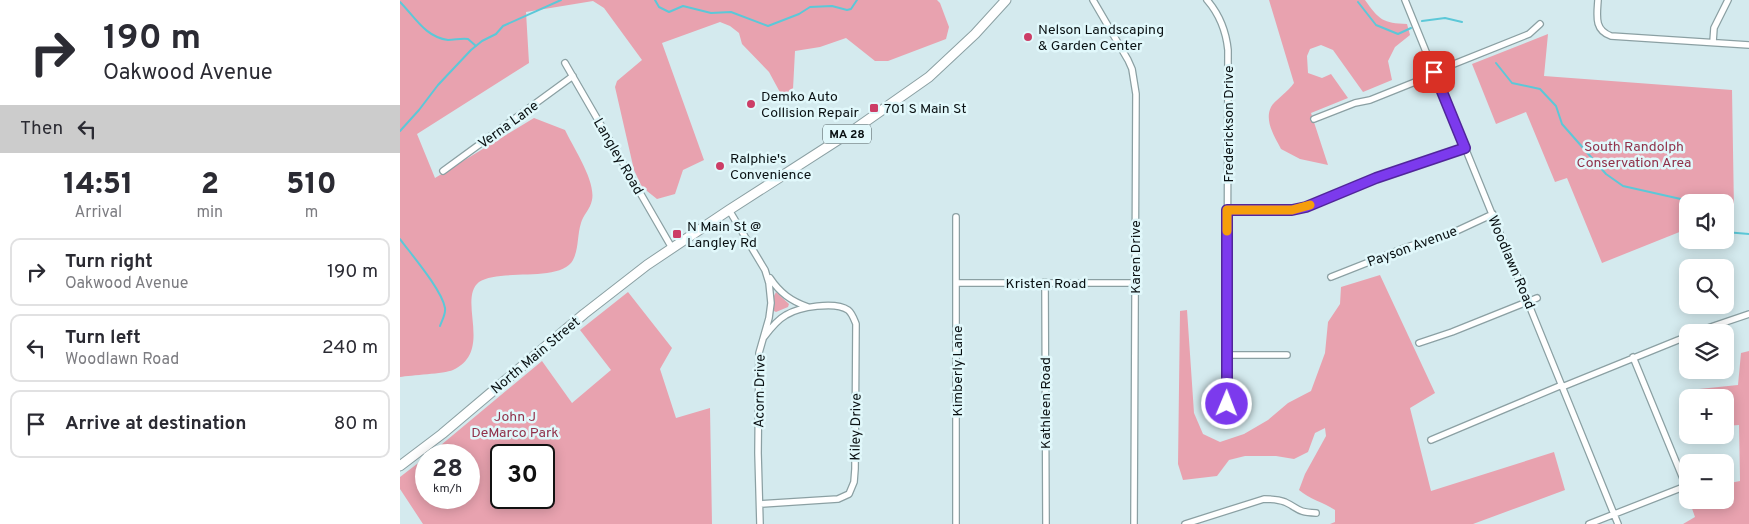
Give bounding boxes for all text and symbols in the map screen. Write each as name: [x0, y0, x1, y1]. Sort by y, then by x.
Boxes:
text: 190 m: [103, 17, 201, 61]
icon: right: [20, 20, 85, 85]
place label: Nelson Landscaping & Garden Center: [1038, 22, 1164, 55]
marker: Nelson Landscaping & Garden Center: [1022, 31, 1034, 43]
pin: [1413, 51, 1455, 93]
icon: arrive: [1420, 58, 1448, 86]
text: Oakwood Avenue: [103, 60, 273, 87]
street label: Frederickson Drive: [1221, 66, 1238, 182]
place label: Demko Auto Collision Repair: [761, 89, 860, 122]
street label: Verna Lane: [475, 98, 542, 153]
marker: Demko Auto Collision Repair: [745, 98, 757, 110]
place label: 701 S Main St: [884, 101, 967, 118]
marker: 701 S Main St: [868, 102, 880, 114]
icon: left: [73, 115, 101, 143]
street label: Langley Road: [589, 116, 646, 198]
text: Then: [20, 117, 63, 141]
road number: MA 28: [823, 125, 871, 144]
park label: South Randolph Conservation Area: [1577, 139, 1691, 172]
place label: Ralphie's Convenience: [730, 151, 811, 184]
marker: Ralphie's Convenience: [714, 160, 726, 172]
text: 14:51: [63, 167, 133, 204]
text: 2: [201, 167, 219, 204]
text: 510: [286, 167, 337, 204]
map controls: [1679, 194, 1734, 509]
button: sound: [1679, 194, 1734, 249]
text: Arrival: [74, 203, 122, 223]
text: min: [196, 203, 223, 223]
text: m: [305, 203, 318, 223]
street label: Woodlawn Road: [1483, 213, 1538, 312]
place label: N Main St @ Langley Rd: [687, 219, 761, 252]
street label: Karen Drive: [1128, 220, 1145, 294]
street label: Payson Avenue: [1365, 223, 1460, 272]
marker: N Main St @ Langley Rd: [671, 228, 683, 240]
text: Turn right: [65, 250, 153, 274]
icon: right: [22, 258, 50, 286]
button: search: [1679, 259, 1734, 314]
text: 190 m: [327, 260, 378, 284]
text: Oakwood Avenue: [65, 274, 188, 294]
street label: Kristen Road: [1005, 276, 1087, 293]
street label: North Main Street: [488, 314, 584, 398]
button: layers: [1679, 324, 1734, 379]
street label: Kimberly Lane: [950, 325, 967, 417]
text: Turn left: [65, 326, 141, 350]
icon: left: [22, 334, 50, 362]
text: 240 m: [322, 336, 378, 360]
text: Woodlawn Road: [65, 350, 179, 370]
street label: Acorn Drive: [751, 354, 770, 428]
street label: Kathleen Road: [1038, 357, 1055, 449]
position arrow: [1200, 377, 1252, 429]
button: +: [1679, 389, 1734, 444]
street label: Kiley Drive: [847, 393, 866, 461]
park label: John J DeMarco Park: [471, 409, 559, 442]
icon: arrive: [22, 410, 50, 438]
text: Arrive at destination: [65, 412, 246, 436]
text: 80 m: [334, 412, 378, 436]
speed limit sign: 30: [490, 444, 555, 509]
text: 28: [432, 454, 463, 486]
button: −: [1679, 454, 1734, 509]
text: km/h: [433, 481, 462, 497]

